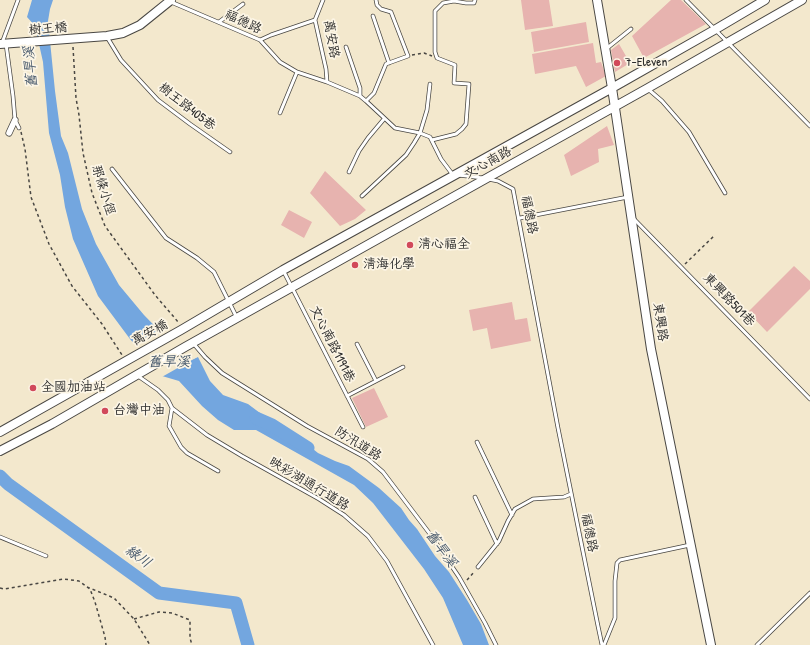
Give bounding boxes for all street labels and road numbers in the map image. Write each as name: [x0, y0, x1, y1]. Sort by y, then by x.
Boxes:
street label: 福德路: [222, 7, 264, 37]
street label: 萬安路: [320, 18, 342, 60]
street label: 樹王橋: [28, 20, 68, 38]
street label: 樹王路405巷: [155, 80, 219, 134]
street label: 文心南路: [461, 144, 515, 182]
street label: 那條小徑: [88, 163, 118, 217]
street label: 福德路: [518, 194, 540, 236]
street label: 東興路501巷: [700, 270, 758, 330]
street label: 東興路: [650, 302, 670, 342]
street label: 文心南路1191巷: [306, 303, 358, 385]
street label: 萬安橋: [129, 317, 171, 349]
street label: 防汛道路: [332, 424, 384, 464]
street label: 映彩湖通行道路: [266, 454, 352, 514]
street label: 福德路: [578, 512, 600, 554]

